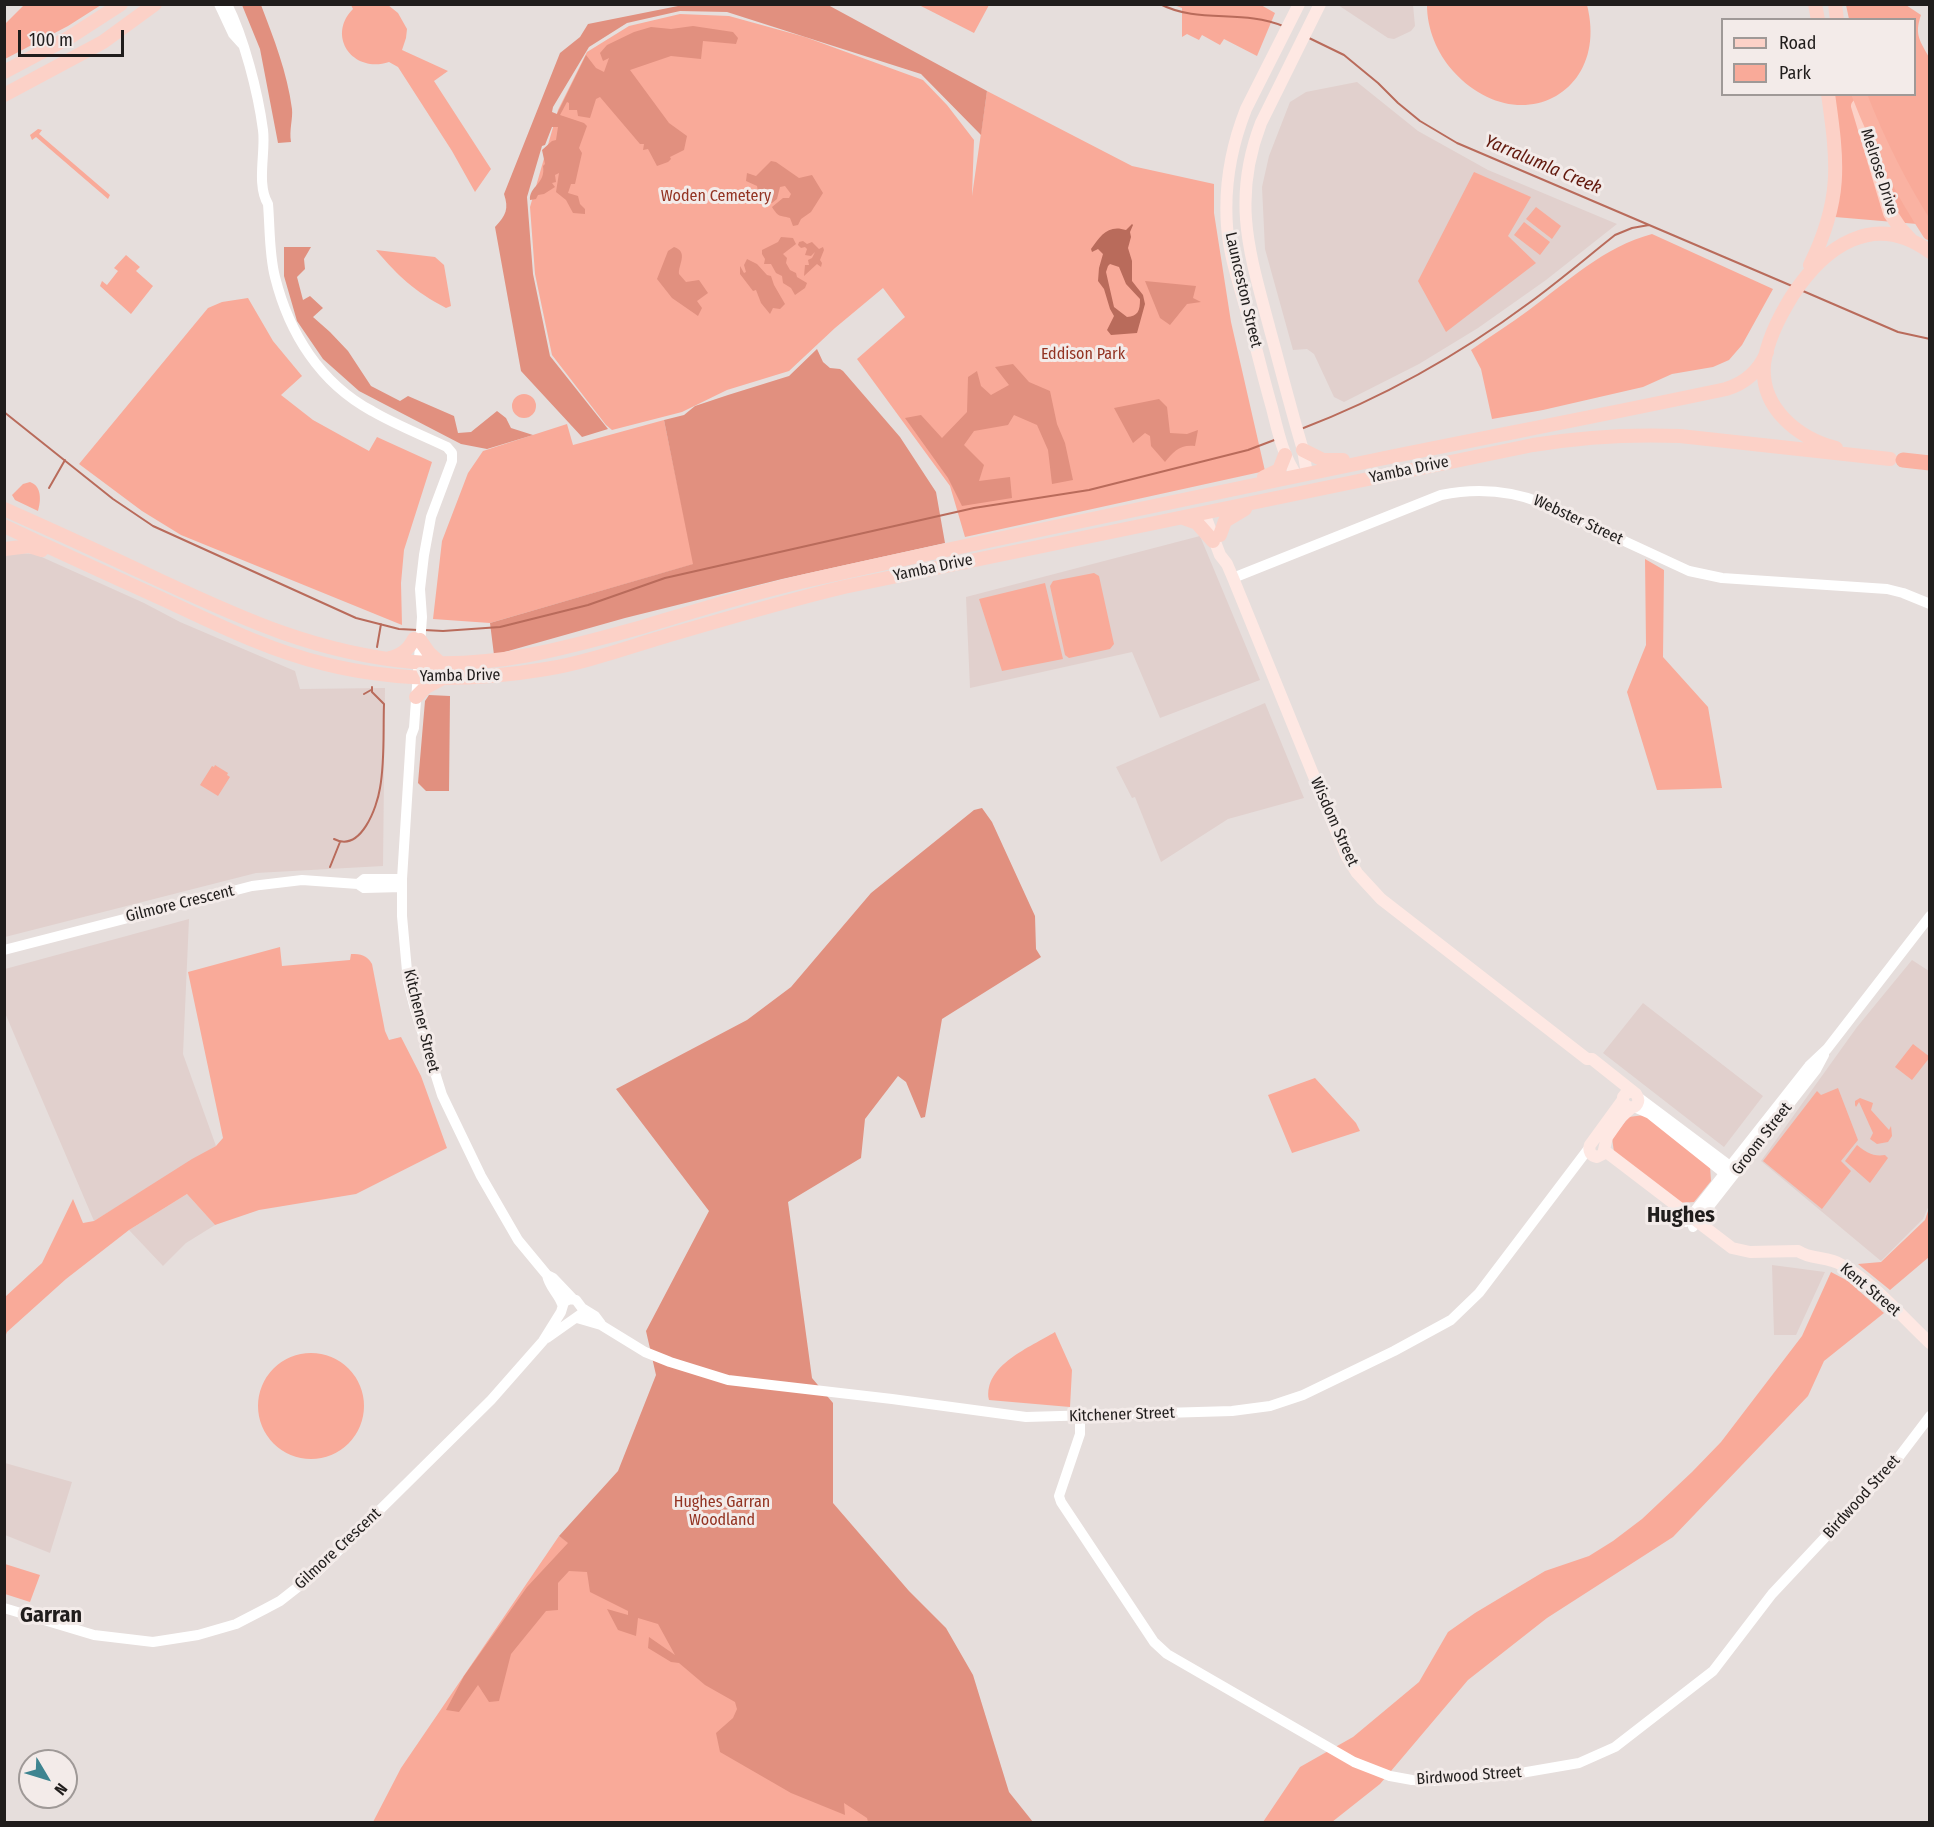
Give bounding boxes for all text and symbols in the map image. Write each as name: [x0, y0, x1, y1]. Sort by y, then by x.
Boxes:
scale bar: [21, 18, 128, 56]
legend: [1721, 18, 1916, 96]
text: 100 m: [29, 29, 73, 51]
text: Road: [1779, 32, 1816, 54]
text: Park: [1779, 62, 1811, 84]
street label: Melrose Drive: [1856, 127, 1902, 217]
water label: Yarralumla Creek: [1481, 131, 1605, 199]
park label: Woden Cemetery: [661, 187, 771, 207]
street label: Launceston Street: [1220, 230, 1266, 350]
park label: Eddison Park: [1041, 345, 1125, 365]
street label: Yamba Drive: [1368, 452, 1450, 488]
street label: Webster Street: [1530, 491, 1626, 549]
street label: Yamba Drive: [892, 550, 974, 586]
street label: Yamba Drive: [419, 666, 501, 686]
street label: Wisdom Street: [1306, 775, 1362, 869]
street label: Gilmore Crescent: [124, 881, 236, 927]
street label: Kitchener Street: [399, 967, 443, 1075]
street label: Groom Street: [1728, 1099, 1796, 1179]
district label: Hughes: [1647, 1203, 1715, 1229]
street label: Kent Street: [1836, 1259, 1904, 1321]
street label: Kitchener Street: [1069, 1404, 1175, 1426]
street label: Birdwood Street: [1820, 1451, 1904, 1543]
park label: Hughes Garran Woodland: [674, 1493, 770, 1531]
street label: Gilmore Crescent: [291, 1504, 385, 1594]
district label: Garran: [20, 1603, 82, 1629]
north arrow: [18, 1749, 78, 1809]
street label: Birdwood Street: [1416, 1763, 1522, 1789]
text: N: [51, 1780, 71, 1799]

